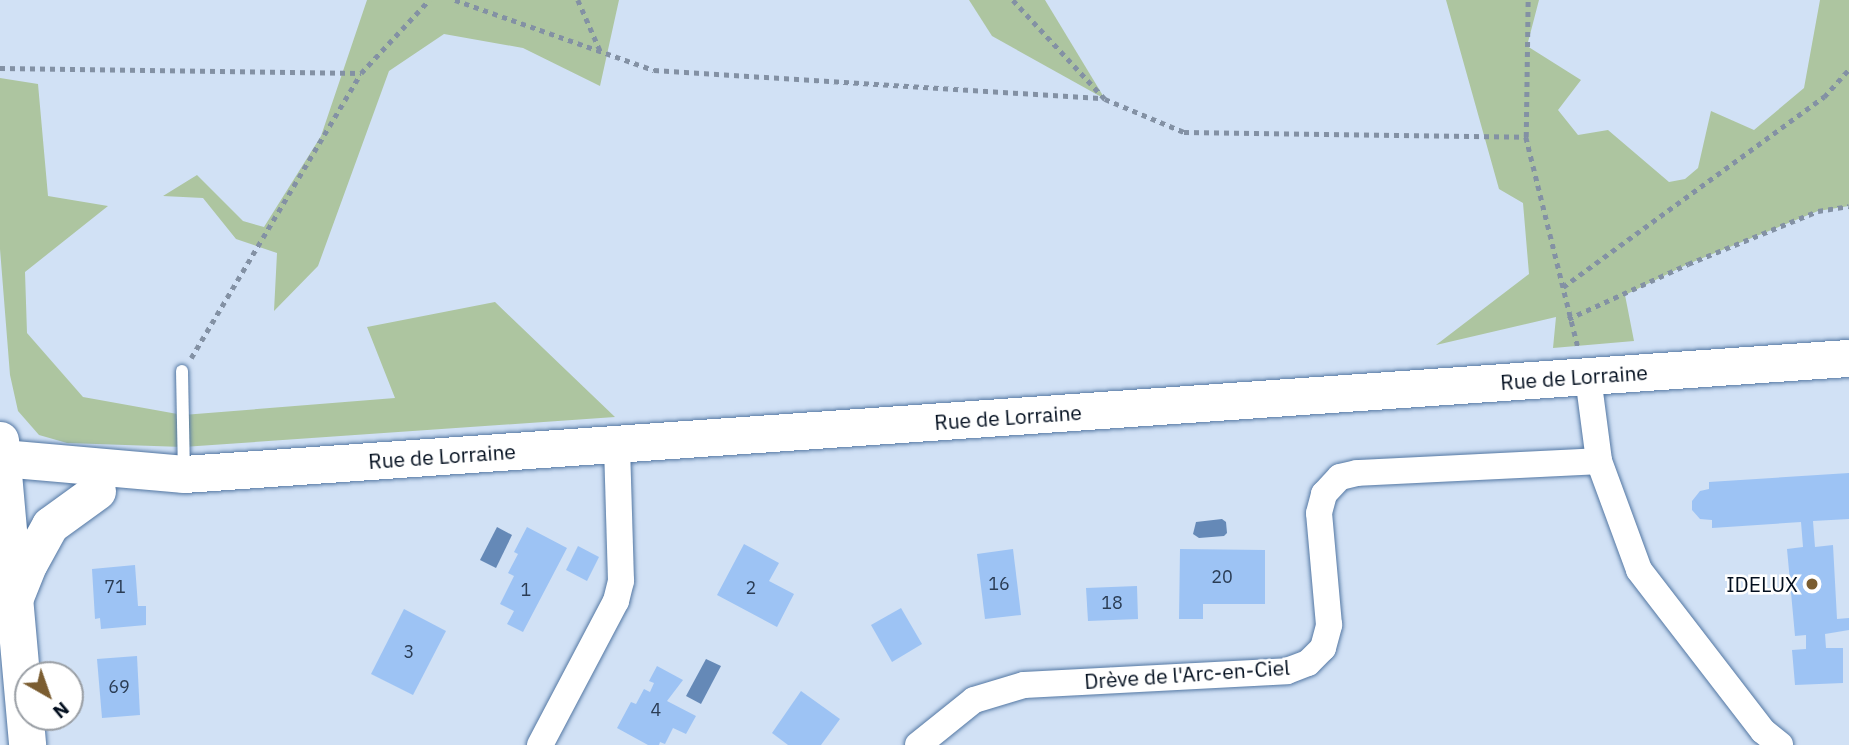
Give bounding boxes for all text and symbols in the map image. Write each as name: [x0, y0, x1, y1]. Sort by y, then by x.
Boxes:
street label: Rue de Lorraine: [1499, 359, 1649, 395]
street label: Rue de Lorraine: [933, 399, 1083, 435]
street label: Rue de Lorraine: [367, 438, 517, 474]
house number: 20: [1211, 566, 1233, 588]
place label: IDELUX: [1726, 571, 1798, 597]
house number: 16: [988, 573, 1010, 595]
house number: 71: [104, 576, 126, 598]
marker: IDELUX: [1804, 576, 1820, 592]
house number: 2: [746, 577, 756, 599]
house number: 1: [521, 579, 531, 601]
house number: 18: [1101, 592, 1123, 614]
house number: 3: [404, 641, 414, 663]
street label: Drève de l'Arc-en-Ciel: [1083, 654, 1291, 694]
north arrow: [14, 661, 84, 731]
house number: 69: [108, 676, 130, 698]
text: N: [48, 697, 74, 724]
house number: 4: [651, 699, 661, 721]

